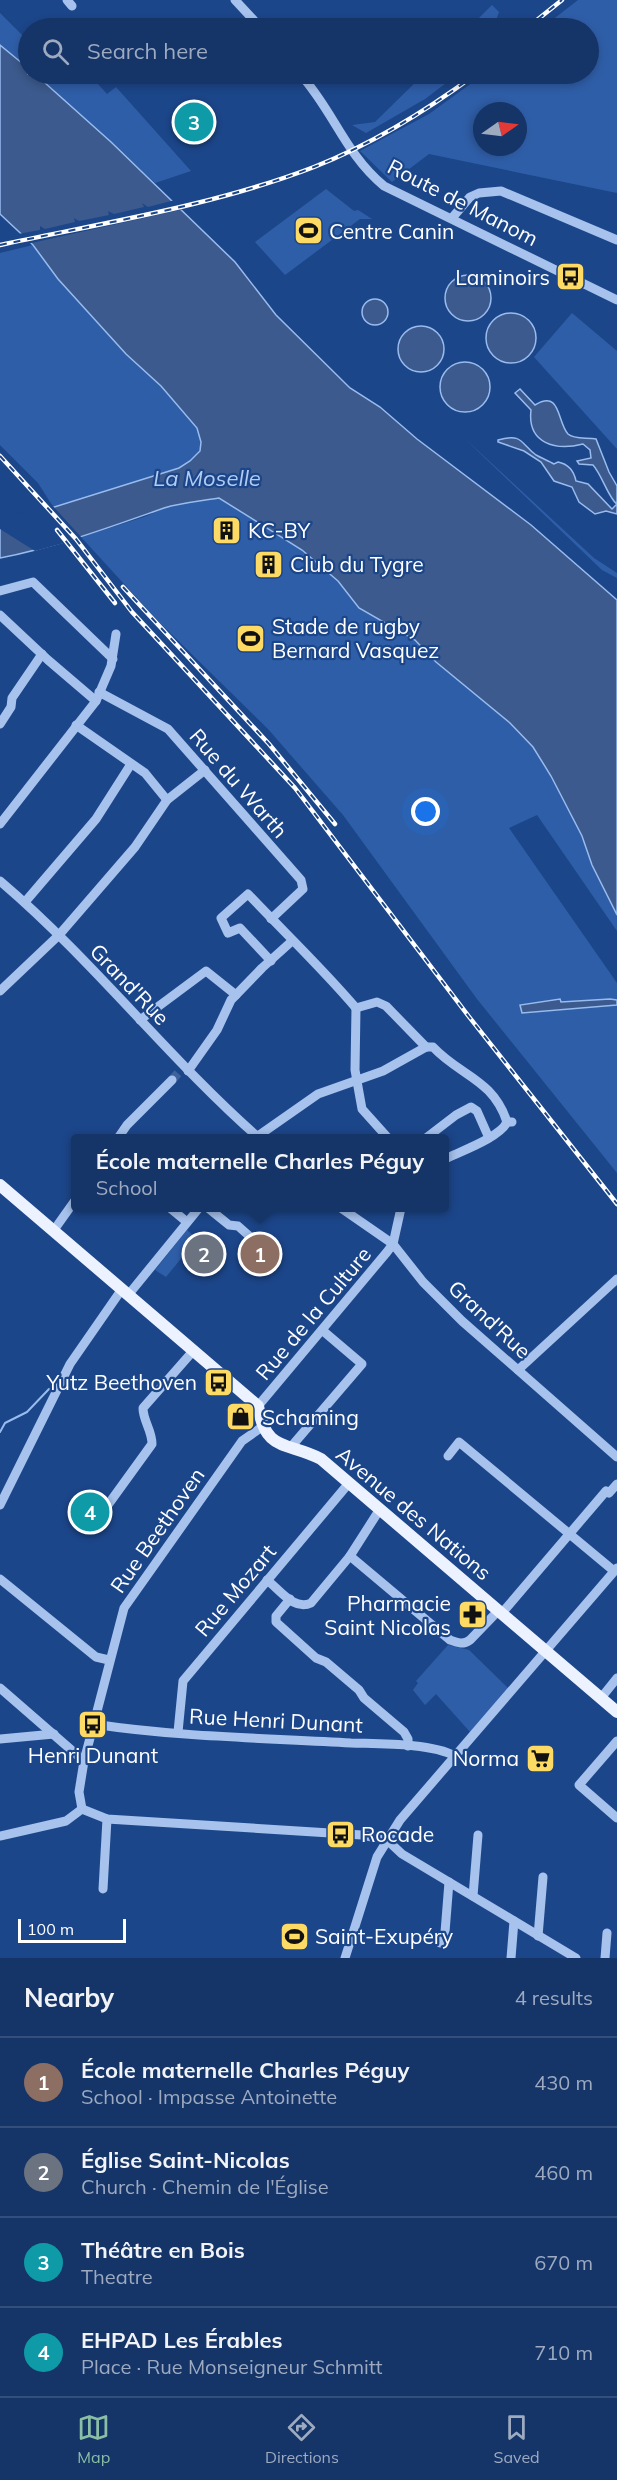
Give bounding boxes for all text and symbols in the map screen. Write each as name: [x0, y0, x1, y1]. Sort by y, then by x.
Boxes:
search box: [18, 18, 599, 84]
icon: search: [39, 35, 72, 68]
text: Search here: [87, 37, 208, 65]
pin: 3: [174, 100, 214, 144]
north arrow: [473, 102, 527, 156]
street label: Route de Manom: [383, 153, 543, 251]
sports icon: Centre Canin: [292, 215, 324, 247]
place label: Centre Canin: [329, 218, 454, 244]
bus stop icon: Laminoirs: [555, 261, 587, 293]
place label: Laminoirs: [455, 264, 550, 290]
water label: La Moselle: [153, 464, 261, 492]
building icon: KC-BY: [211, 514, 243, 546]
place label: KC-BY: [248, 517, 310, 543]
building icon: Club du Tygre: [253, 548, 285, 580]
place label: Club du Tygre: [290, 551, 424, 577]
place label: Stade de rugby Bernard Vasquez: [272, 613, 439, 663]
sports icon: Stade de rugby Bernard Vasquez: [235, 622, 267, 654]
street label: Rue du Warth: [184, 723, 294, 843]
your location: [411, 797, 440, 826]
street label: Grand'Rue: [85, 938, 175, 1030]
popup: [71, 1134, 449, 1212]
text: École maternelle Charles Péguy: [96, 1147, 424, 1175]
text: School: [96, 1175, 158, 1200]
pin: 2: [184, 1232, 224, 1276]
pin: 1: [240, 1232, 280, 1276]
street label: Rue de la Culture: [250, 1241, 376, 1385]
street label: Grand'Rue: [443, 1274, 537, 1364]
bus stop icon: Yutz Beethoven: [202, 1366, 234, 1398]
place label: Yutz Beethoven: [46, 1369, 197, 1395]
shop icon: Schaming: [225, 1401, 257, 1433]
place label: Schaming: [262, 1404, 359, 1430]
street label: Avenue des Nations: [331, 1441, 497, 1585]
street label: Rue Beethoven: [104, 1462, 210, 1598]
pin: 4: [70, 1490, 110, 1534]
street label: Rue Mozart: [189, 1539, 281, 1641]
place label: Pharmacie Saint Nicolas: [324, 1590, 451, 1640]
pharmacy icon: Pharmacie Saint Nicolas: [456, 1599, 488, 1631]
street label: Rue Henri Dunant: [189, 1702, 363, 1738]
bus stop icon: Henri Dunant: [77, 1708, 109, 1740]
place label: Henri Dunant: [28, 1742, 158, 1768]
supermarket icon: Norma: [524, 1742, 556, 1774]
place label: Norma: [453, 1745, 519, 1771]
bus stop icon: Rocade: [324, 1818, 356, 1850]
place label: Rocade: [361, 1821, 434, 1847]
scale bar: [18, 1916, 126, 1944]
text: 100 m: [27, 1919, 74, 1939]
sports icon: Saint-Exupéry: [278, 1920, 310, 1952]
place label: Saint-Exupéry: [315, 1923, 453, 1949]
text: Nearby: [24, 1981, 114, 2014]
text: 4 results: [515, 1985, 593, 2010]
text: École maternelle Charles Péguy: [81, 2056, 409, 2084]
text: 1: [38, 2070, 50, 2095]
text: 430 m: [534, 2070, 593, 2095]
text: School · Impasse Antoinette: [81, 2084, 337, 2109]
text: Église Saint-Nicolas: [81, 2146, 290, 2174]
text: 2: [38, 2160, 50, 2185]
text: 460 m: [534, 2160, 593, 2185]
text: Church · Chemin de l'Église: [81, 2174, 329, 2199]
text: Théâtre en Bois: [81, 2236, 245, 2264]
text: 3: [38, 2250, 50, 2275]
text: 670 m: [534, 2250, 593, 2275]
text: Theatre: [81, 2264, 153, 2289]
text: EHPAD Les Érables: [81, 2326, 283, 2354]
text: 4: [38, 2340, 50, 2365]
text: 710 m: [534, 2340, 593, 2365]
text: Place · Rue Monseigneur Schmitt: [81, 2354, 383, 2379]
tab: Map: [77, 2411, 110, 2467]
tab: Directions: [265, 2411, 339, 2467]
tab: Saved: [494, 2411, 540, 2467]

